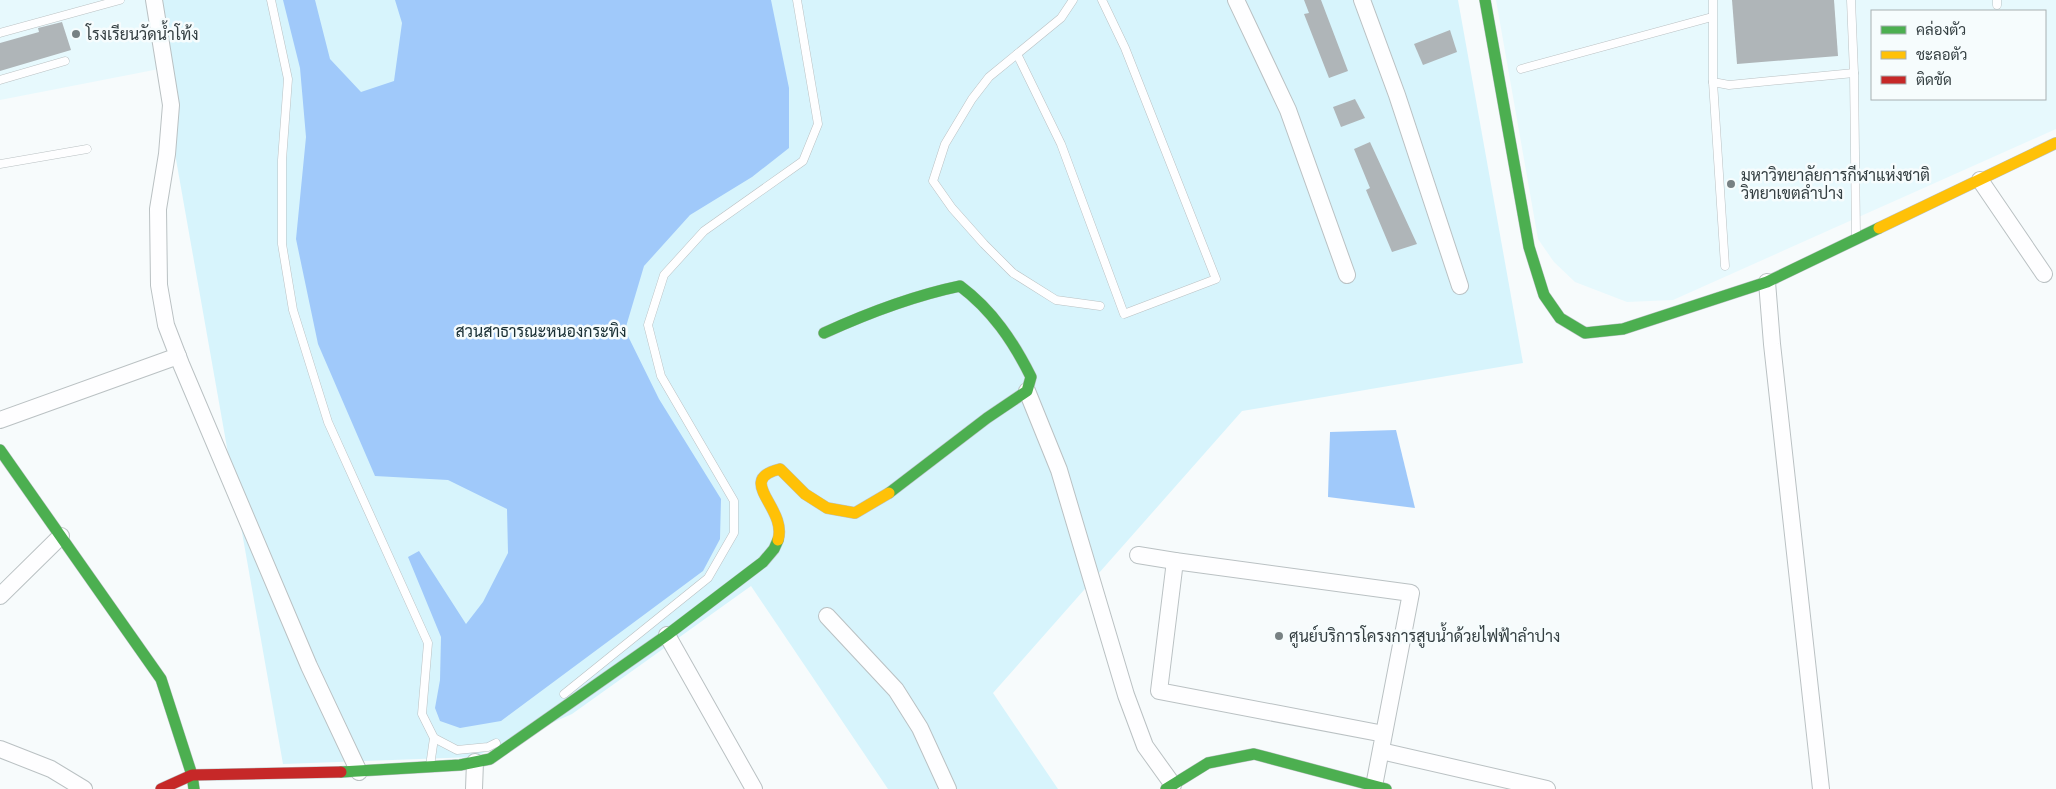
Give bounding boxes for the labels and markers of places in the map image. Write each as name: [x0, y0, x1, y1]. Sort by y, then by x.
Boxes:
place label: โรงเรียนวัดน้ำโท้ง: [85, 20, 199, 44]
marker: โรงเรียนวัดน้ำโท้ง: [70, 28, 82, 40]
place label: มหาวิทยาลัยการกีฬาแห่งชาติ วิทยาเขตลำปาง: [1740, 164, 1930, 203]
marker: มหาวิทยาลัยการกีฬาแห่งชาติ วิทยาเขตลำปาง: [1725, 178, 1737, 190]
place label: ศูนย์บริการโครงการสูบน้ำด้วยไฟฟ้าลําปาง: [1289, 622, 1560, 648]
marker: ศูนย์บริการโครงการสูบน้ำด้วยไฟฟ้าลําปาง: [1273, 630, 1285, 642]

